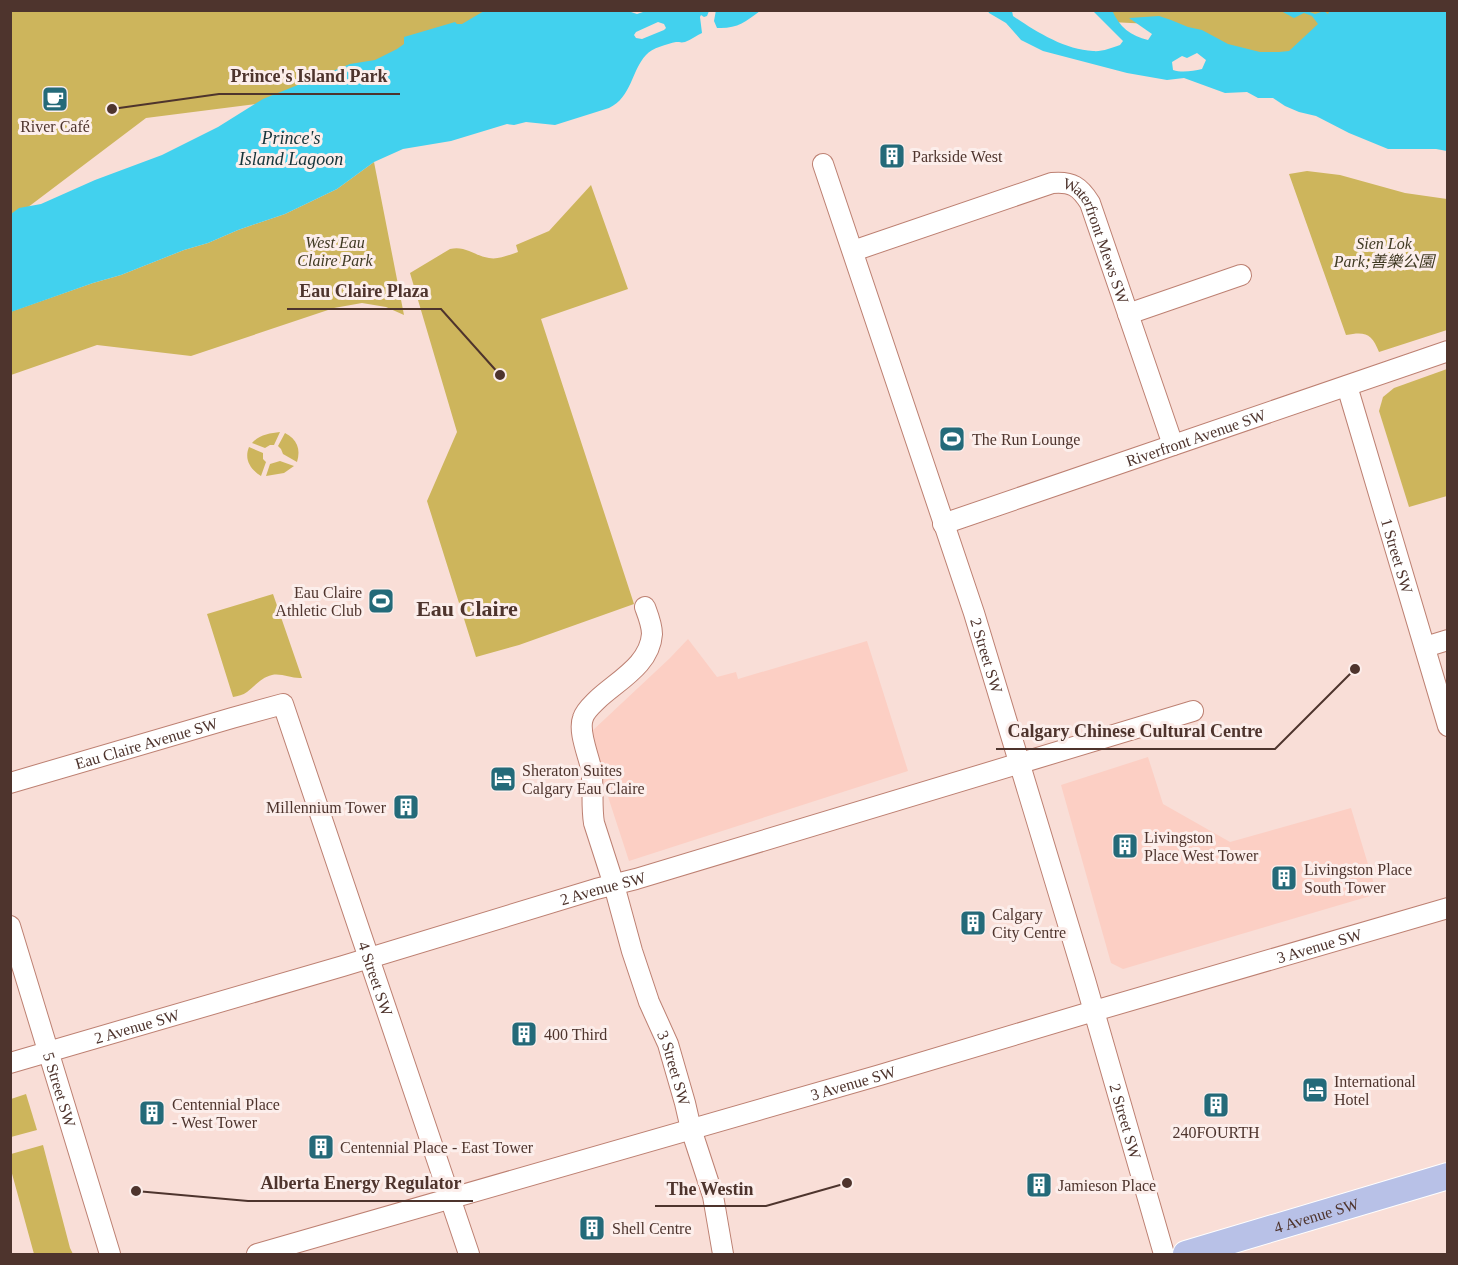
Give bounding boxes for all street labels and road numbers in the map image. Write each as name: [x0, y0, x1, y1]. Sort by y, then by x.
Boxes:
street label: Waterfront Mews SW: [1061, 174, 1133, 306]
street label: Riverfront Avenue SW: [1124, 405, 1268, 469]
street label: 1 Street SW: [1378, 516, 1417, 596]
street label: 2 Street SW: [967, 616, 1006, 696]
street label: Eau Claire Avenue SW: [73, 714, 220, 772]
street label: 2 Avenue SW: [558, 868, 648, 908]
street label: 3 Avenue SW: [1275, 925, 1364, 966]
street label: 4 Street SW: [355, 939, 397, 1019]
street label: 2 Avenue SW: [92, 1005, 182, 1047]
street label: 3 Street SW: [654, 1028, 694, 1108]
street label: 5 Street SW: [40, 1050, 80, 1130]
street label: 3 Avenue SW: [808, 1062, 898, 1103]
street label: 2 Street SW: [1107, 1082, 1145, 1162]
street label: 4 Avenue SW: [1272, 1194, 1362, 1236]

